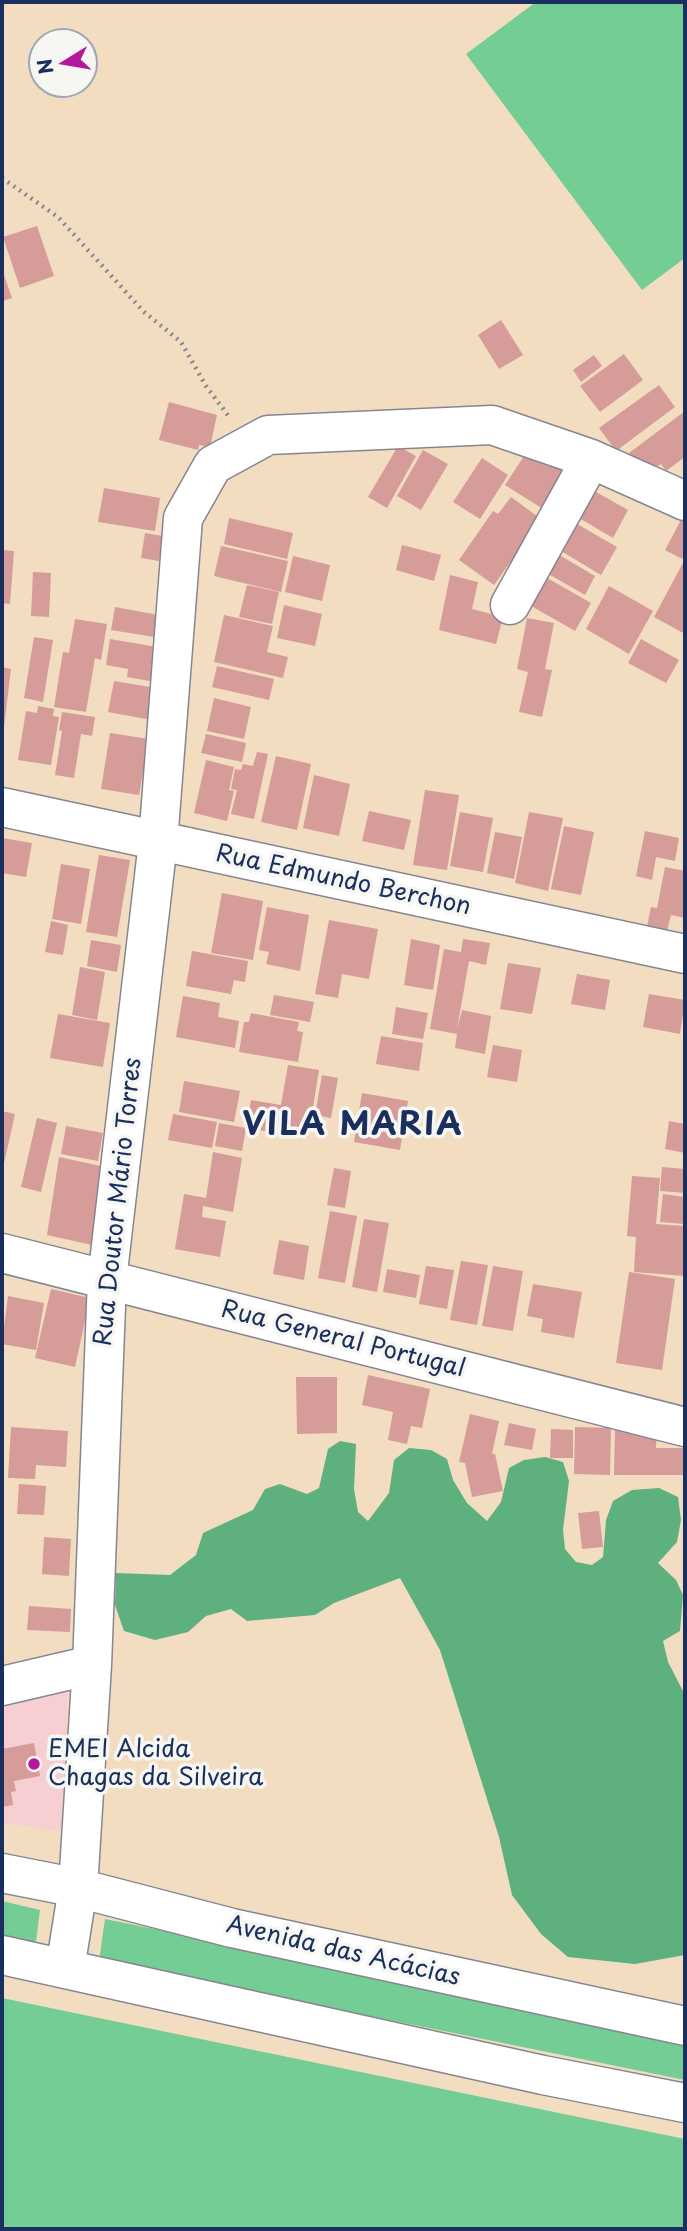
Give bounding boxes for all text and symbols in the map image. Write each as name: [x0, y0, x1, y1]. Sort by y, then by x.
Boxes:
north arrow: [28, 28, 98, 98]
text: N: [29, 57, 60, 77]
street label: Rua Edmundo Berchon: [213, 840, 473, 922]
street label: Rua Doutor Mário Torres: [90, 1056, 148, 1348]
district label: VILA MARIA: [244, 1107, 462, 1145]
street label: Rua General Portugal: [218, 1296, 468, 1384]
place label: EMEI Alcida Chagas da Silveira: [48, 1736, 263, 1792]
marker: EMEI Alcida Chagas da Silveira: [26, 1756, 42, 1772]
street label: Avenida das Acácias: [223, 1911, 463, 1993]

